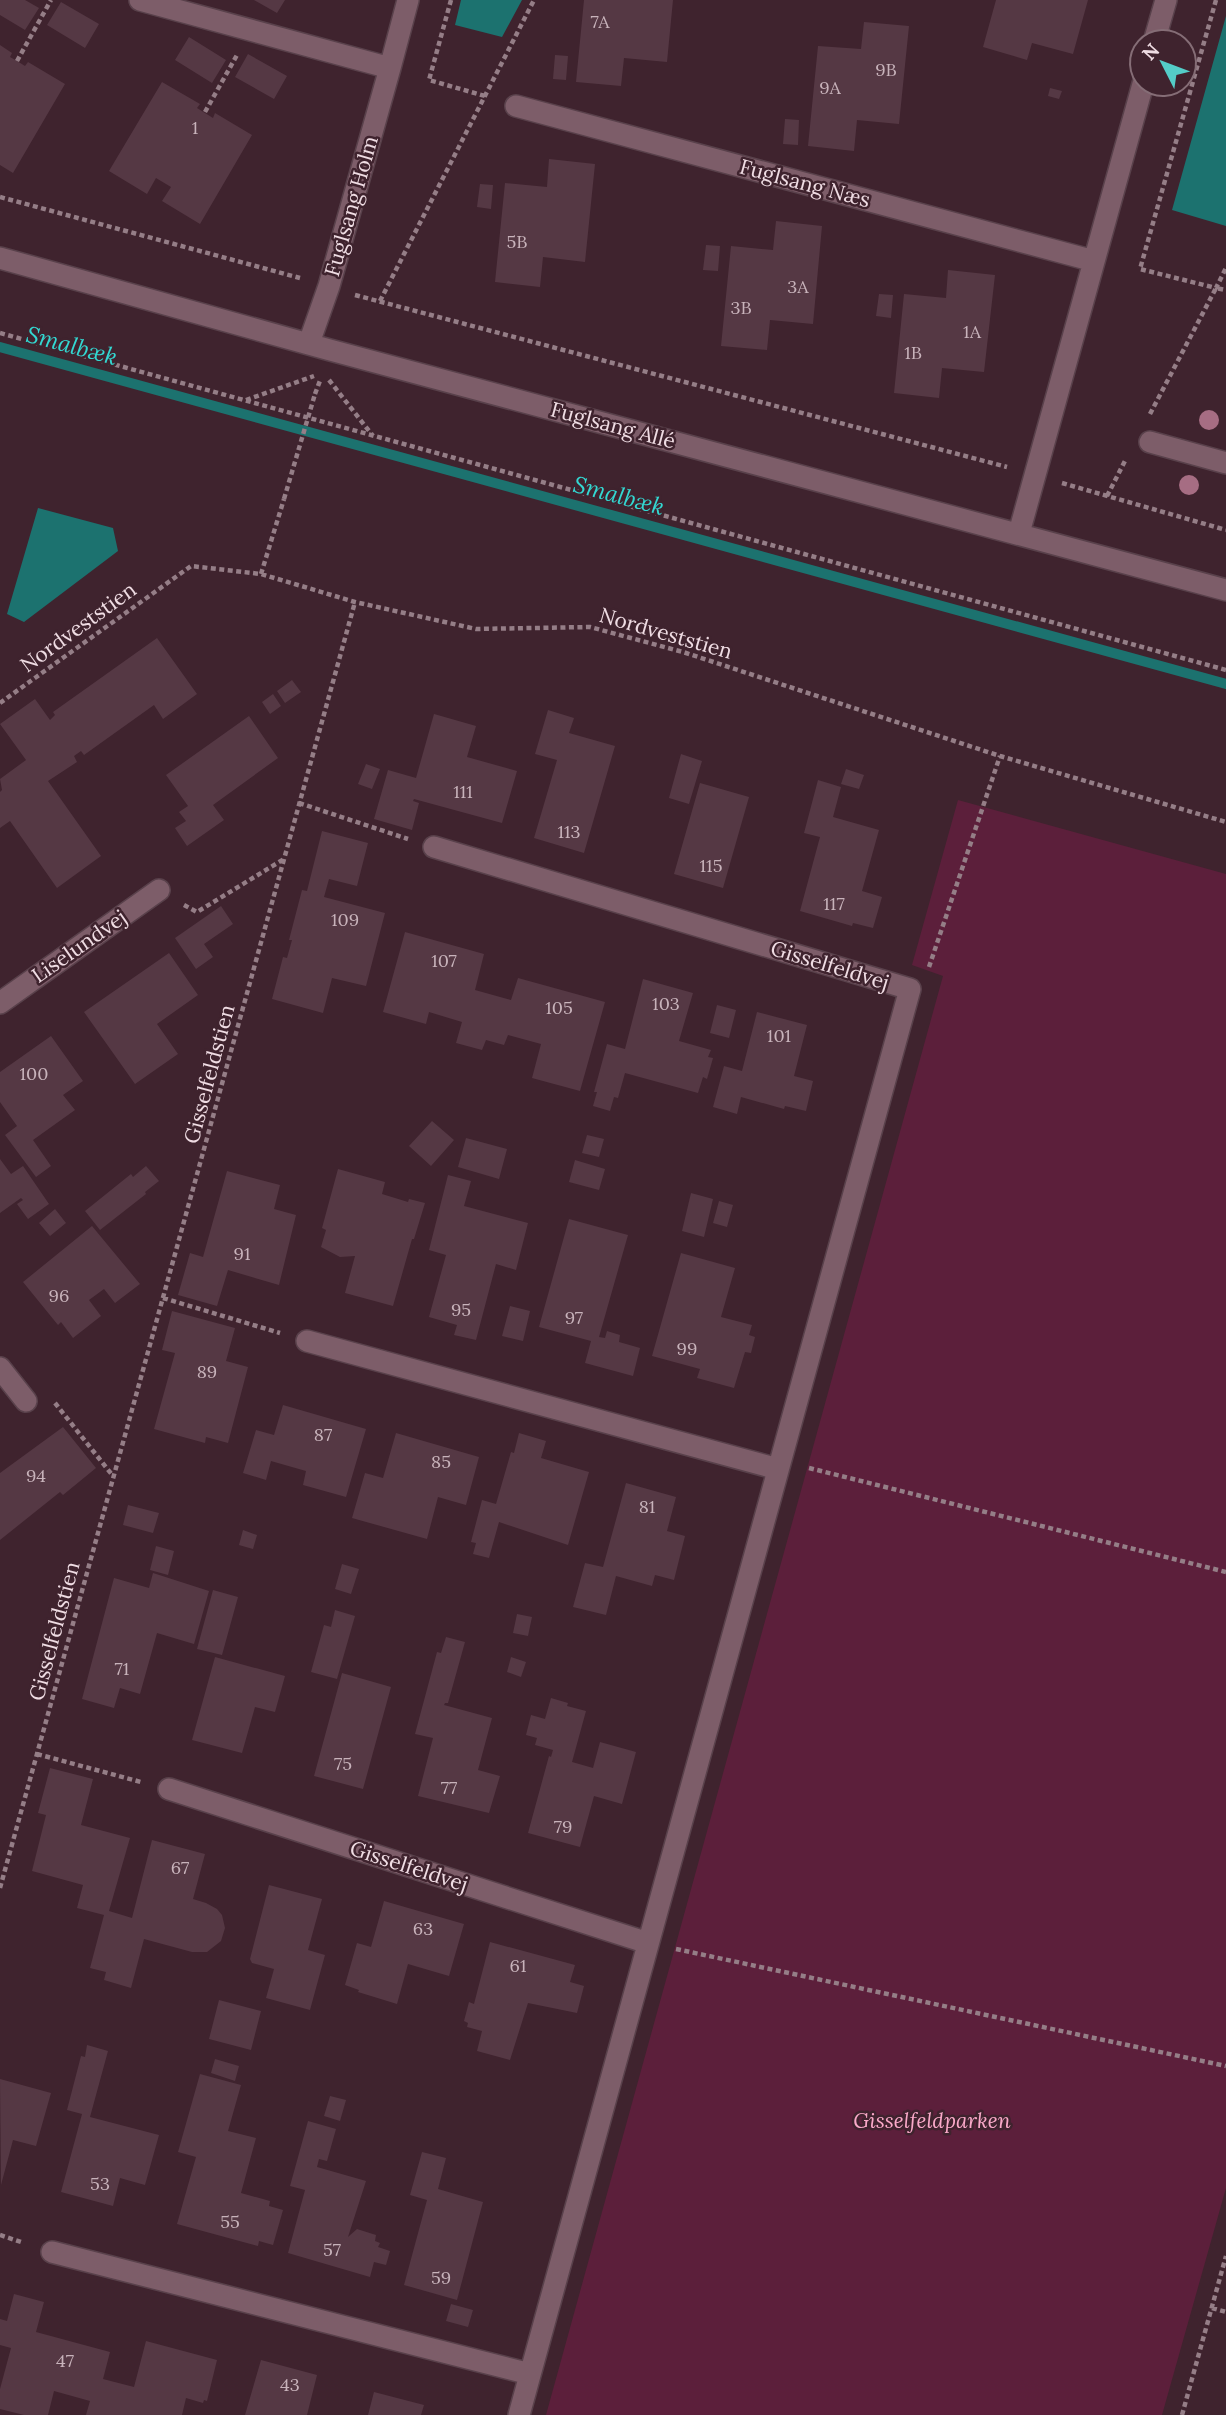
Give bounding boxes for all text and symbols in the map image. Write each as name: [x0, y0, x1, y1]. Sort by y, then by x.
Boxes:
house number: 7A: [590, 10, 610, 33]
north arrow: [1128, 28, 1198, 98]
text: N: [1137, 38, 1164, 65]
house number: 9B: [875, 58, 897, 81]
house number: 9A: [819, 76, 842, 99]
house number: 1: [192, 116, 198, 139]
street label: Fuglsang Holm: [318, 132, 384, 279]
street label: Fuglsang Næs: [737, 153, 873, 213]
house number: 5B: [506, 230, 528, 253]
house number: 3A: [787, 275, 809, 298]
house number: 3B: [730, 296, 752, 319]
water label: Smalbæk: [23, 319, 121, 371]
house number: 1A: [963, 320, 982, 343]
house number: 1B: [904, 341, 922, 364]
street label: Fuglsang Allé: [548, 395, 678, 455]
water label: Smalbæk: [570, 469, 668, 521]
street label: Nordveststien: [15, 576, 142, 678]
street label: Nordveststien: [596, 601, 736, 665]
house number: 111: [453, 780, 473, 803]
house number: 113: [557, 820, 581, 843]
house number: 115: [700, 854, 722, 877]
house number: 117: [823, 892, 845, 915]
street label: Liselundvej: [26, 903, 132, 989]
house number: 109: [331, 908, 359, 931]
street label: Gisselfeldvej: [768, 934, 892, 996]
house number: 107: [431, 949, 457, 972]
house number: 103: [652, 992, 680, 1015]
house number: 105: [545, 996, 573, 1019]
street label: Gisselfeldstien: [177, 1001, 241, 1147]
house number: 101: [767, 1024, 791, 1047]
house number: 100: [20, 1062, 48, 1085]
house number: 91: [234, 1242, 250, 1265]
house number: 96: [49, 1284, 69, 1307]
house number: 95: [451, 1298, 471, 1321]
house number: 97: [565, 1306, 583, 1329]
house number: 99: [677, 1337, 697, 1360]
house number: 89: [197, 1360, 217, 1383]
house number: 87: [314, 1423, 332, 1446]
house number: 85: [431, 1450, 451, 1473]
house number: 94: [26, 1464, 46, 1487]
house number: 81: [639, 1495, 655, 1518]
street label: Gisselfeldstien: [22, 1558, 86, 1704]
house number: 71: [115, 1657, 129, 1680]
house number: 75: [334, 1752, 352, 1775]
house number: 77: [441, 1776, 457, 1799]
house number: 79: [554, 1815, 572, 1838]
street label: Gisselfeldvej: [347, 1834, 471, 1898]
house number: 67: [171, 1856, 189, 1879]
house number: 63: [413, 1917, 433, 1940]
house number: 61: [510, 1954, 526, 1977]
park label: Gisselfeldparken: [853, 2107, 1011, 2134]
house number: 53: [90, 2172, 110, 2195]
house number: 55: [220, 2210, 240, 2233]
house number: 57: [323, 2238, 341, 2261]
house number: 59: [431, 2266, 451, 2289]
house number: 47: [56, 2349, 74, 2372]
house number: 43: [280, 2373, 300, 2396]

